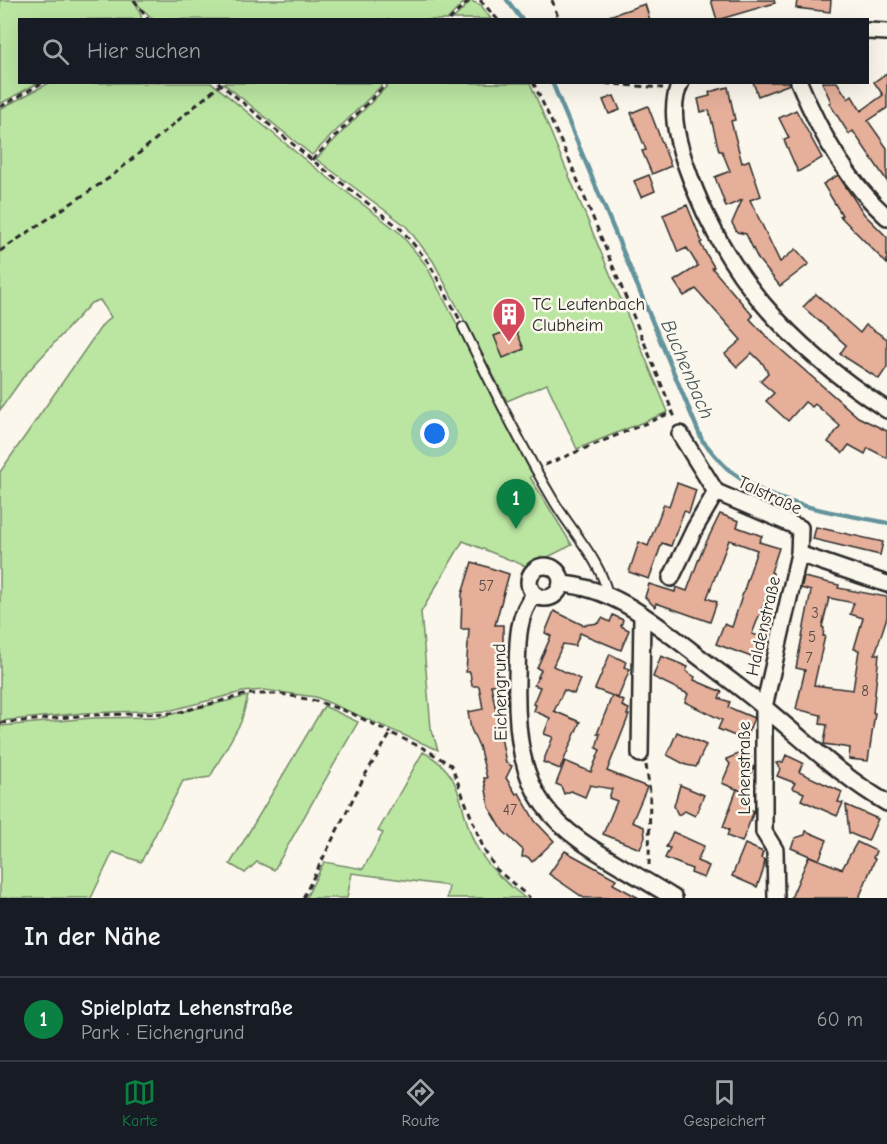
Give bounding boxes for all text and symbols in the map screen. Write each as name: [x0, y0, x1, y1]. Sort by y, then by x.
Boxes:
search box: [18, 18, 869, 84]
icon: search: [39, 35, 72, 68]
text: Hier suchen: [87, 38, 201, 64]
place label: TC Leutenbach Clubheim: [532, 294, 645, 336]
building icon: TC Leutenbach Clubheim: [491, 296, 527, 343]
water label: Buchenbach: [656, 316, 719, 422]
your location: [420, 419, 449, 448]
street label: Talstraße: [734, 472, 805, 519]
pin: 1: [496, 480, 536, 529]
street label: Haldenstraße: [742, 574, 785, 678]
house number: 57: [478, 577, 494, 595]
house number: 3: [811, 604, 819, 622]
house number: 5: [808, 628, 816, 646]
street label: Eichengrund: [489, 643, 512, 741]
house number: 7: [805, 649, 813, 667]
house number: 8: [861, 682, 869, 700]
street label: Lehenstraße: [734, 721, 755, 815]
house number: 47: [503, 801, 517, 819]
text: In der Nähe: [24, 922, 161, 952]
text: Spielplatz Lehenstraße: [81, 995, 293, 1021]
text: 1: [40, 1008, 47, 1031]
text: 60 m: [817, 1008, 863, 1031]
text: Park · Eichengrund: [81, 1021, 245, 1044]
tab: Karte: [122, 1076, 158, 1130]
tab: Route: [402, 1076, 440, 1130]
tab: Gespeichert: [684, 1076, 765, 1130]

